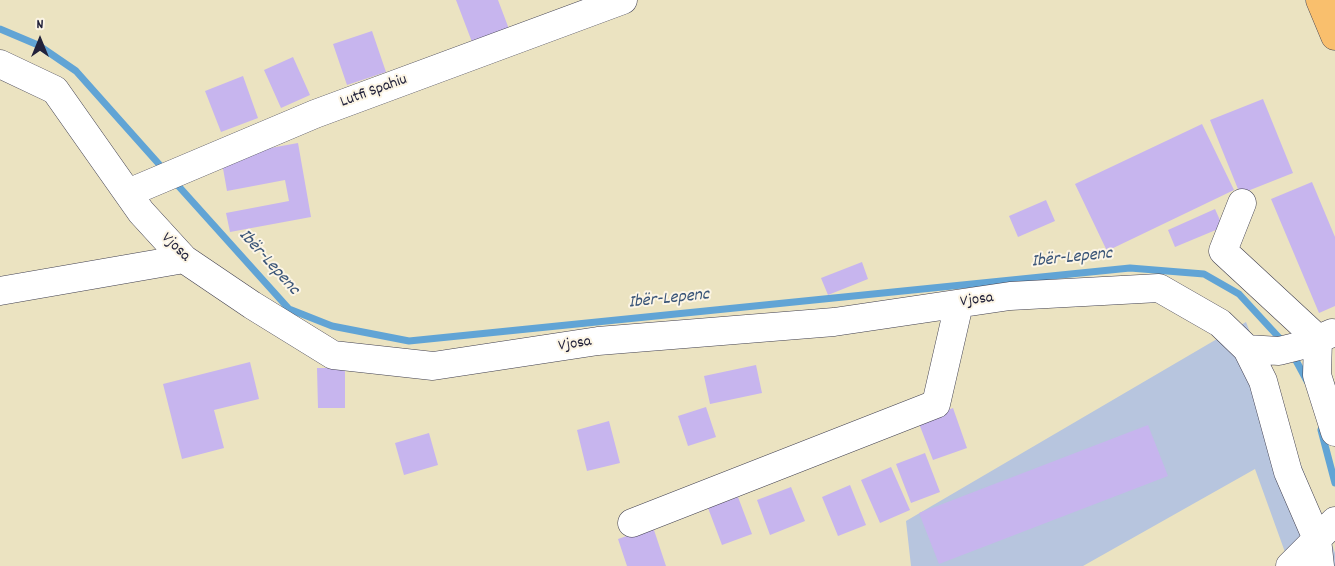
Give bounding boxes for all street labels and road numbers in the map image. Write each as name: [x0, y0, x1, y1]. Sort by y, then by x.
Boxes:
street label: Lutfi Spahiu: [338, 71, 410, 113]
street label: Vjosa: [156, 230, 194, 266]
street label: Vjosa: [959, 289, 995, 313]
street label: Vjosa: [557, 333, 593, 357]

